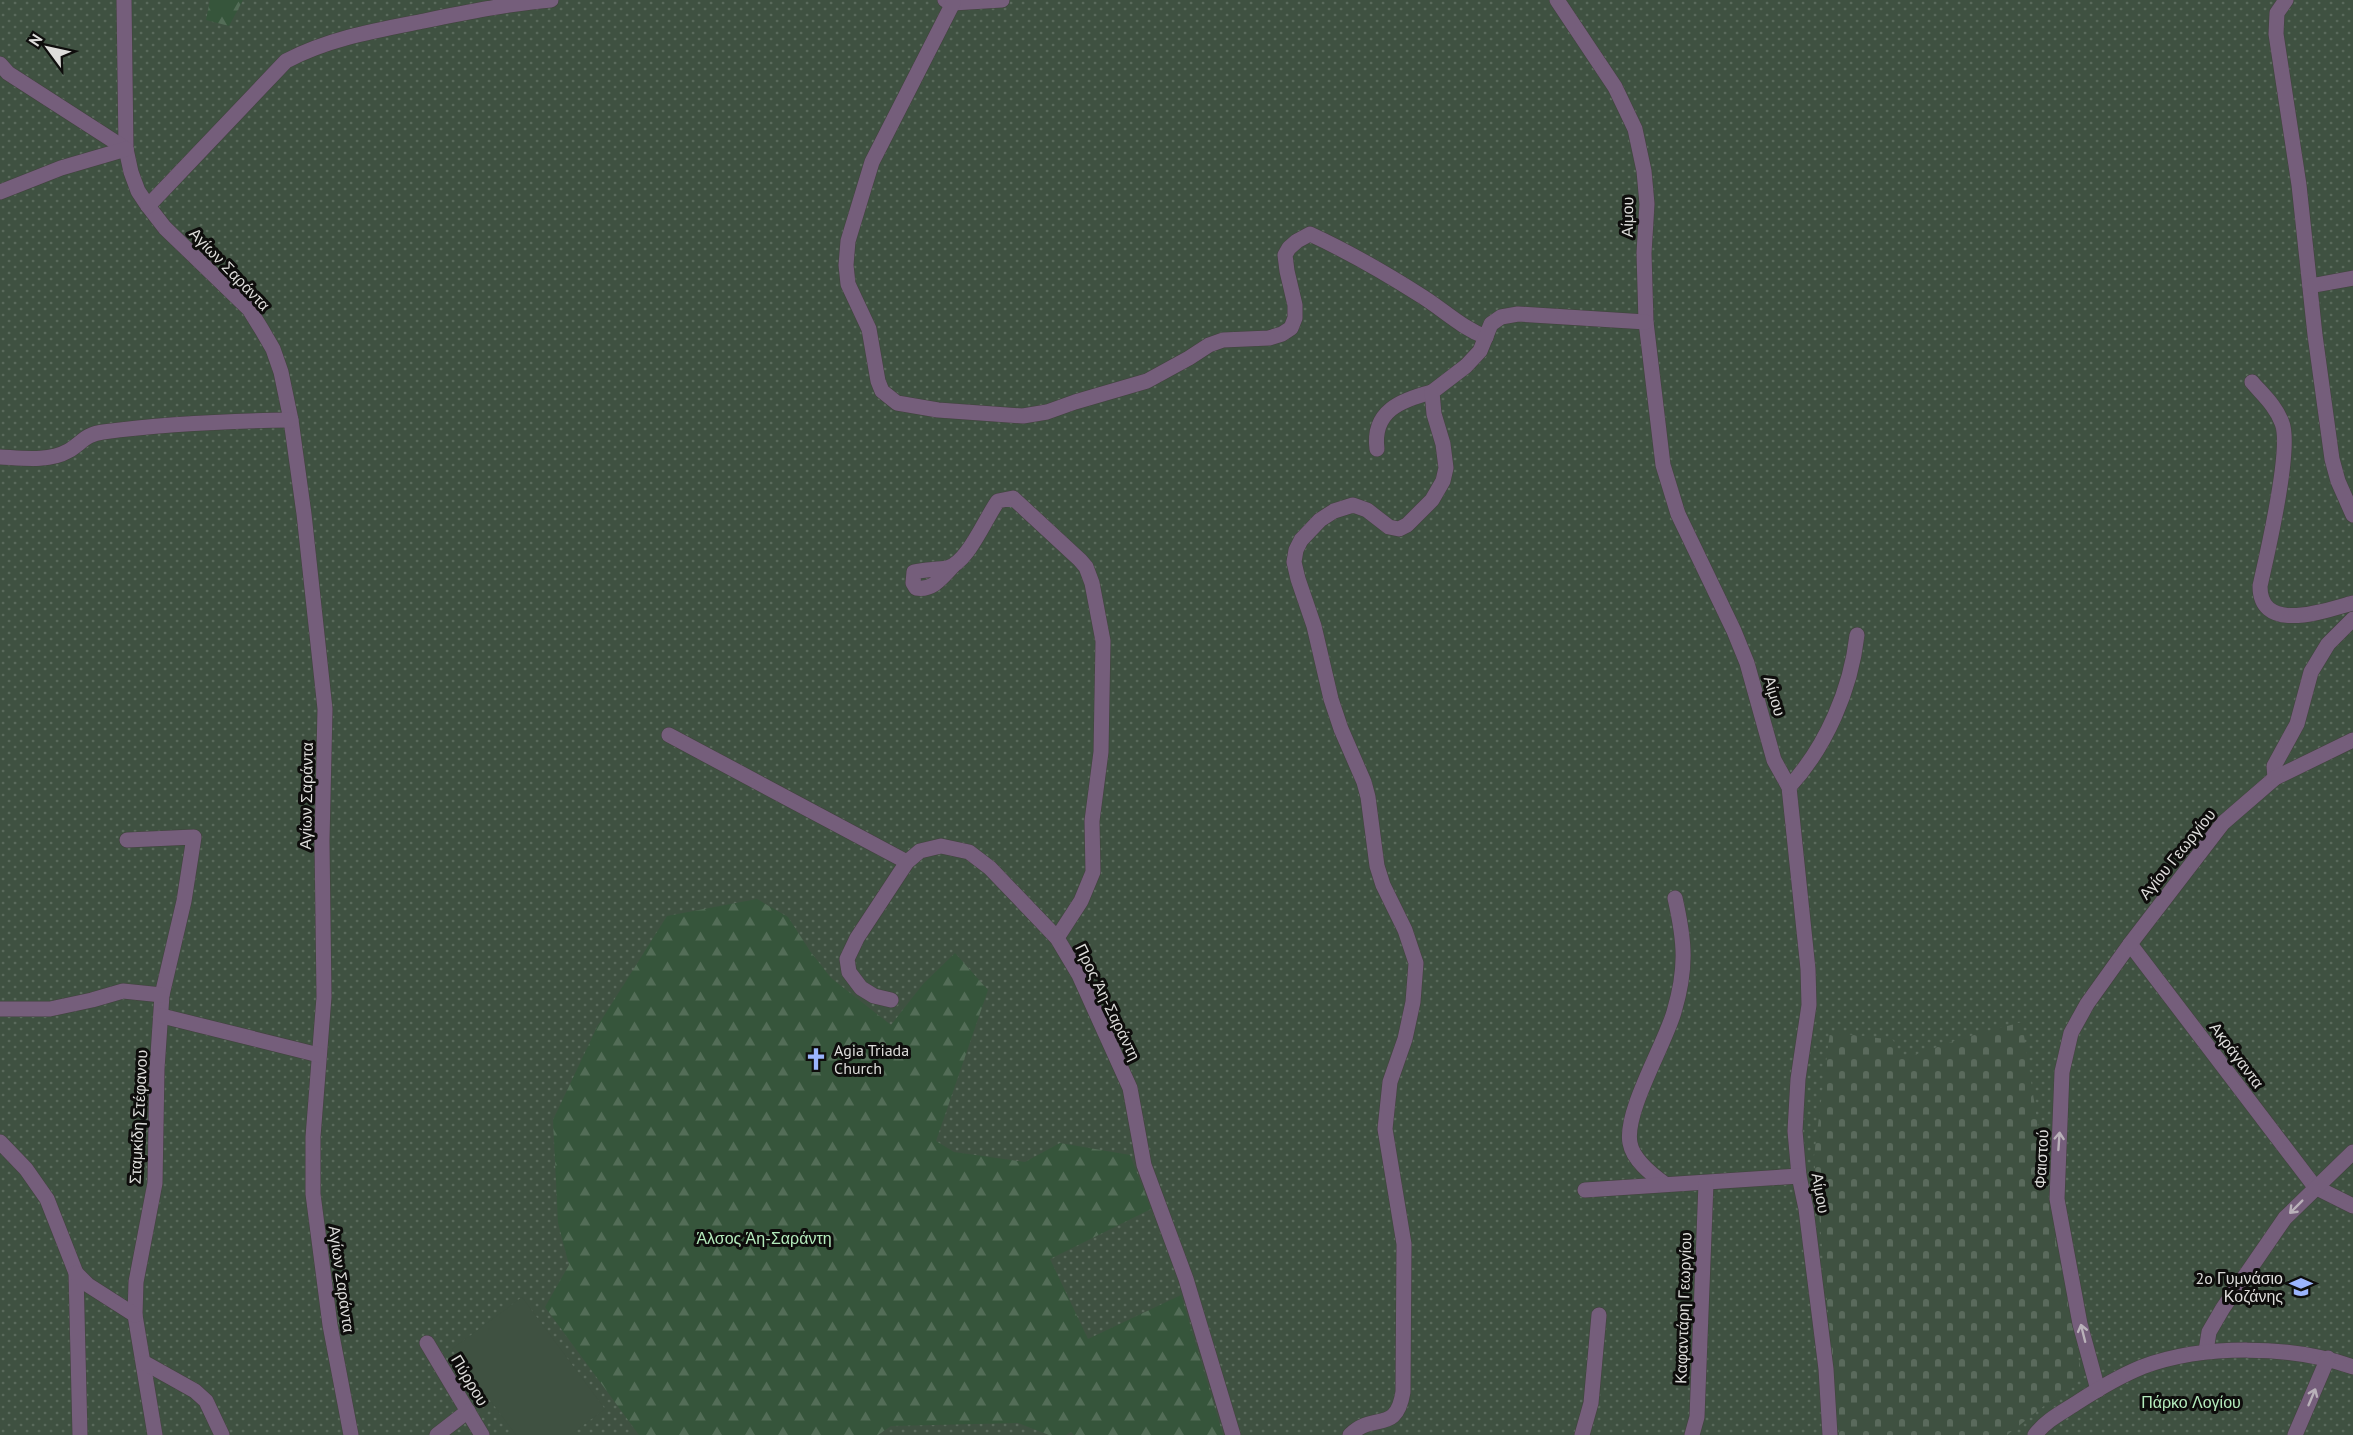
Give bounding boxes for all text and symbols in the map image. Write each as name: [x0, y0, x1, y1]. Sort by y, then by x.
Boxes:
north arrow: [18, 18, 78, 78]
text: N: [24, 30, 47, 50]
street label: Αίμου: [1617, 196, 1637, 238]
street label: Αγίων Σαράντα: [185, 223, 275, 315]
street label: Αίμου: [1760, 674, 1790, 718]
street label: Αγίων Σαράντα: [295, 742, 317, 850]
street label: Αγίου Γεωργίου: [2134, 805, 2220, 903]
street label: Προς Άη-Σαράντη: [1071, 940, 1145, 1064]
street label: Ακράγαντα: [2206, 1018, 2268, 1092]
place label: Agia Triada Church: [834, 1040, 909, 1078]
church icon: Agia Triada Church: [803, 1046, 829, 1072]
street label: Σταμκίδη Στέφανου: [124, 1049, 152, 1185]
street label: Φαιστού: [2029, 1129, 2053, 1189]
one-way arrow: [2054, 1131, 2065, 1151]
street label: Αίμου: [1808, 1171, 1834, 1215]
one-way arrow: [2288, 1200, 2303, 1215]
street label: Αγίων Σαράντα: [325, 1224, 359, 1334]
park label: Άλσος Άη-Σαράντη: [696, 1228, 832, 1248]
street label: Καφαντάρη Γεωργίου: [1670, 1232, 1696, 1384]
place label: 2o Γυμνάσιο Κοζάνης: [2195, 1268, 2283, 1306]
school or university icon: 2o Γυμνάσιο Κοζάνης: [2288, 1274, 2314, 1300]
one-way arrow: [2076, 1324, 2088, 1343]
street label: Πύρρου: [447, 1351, 493, 1409]
one-way arrow: [2306, 1388, 2318, 1406]
park label: Πάρκο Λογίου: [2141, 1392, 2241, 1412]

